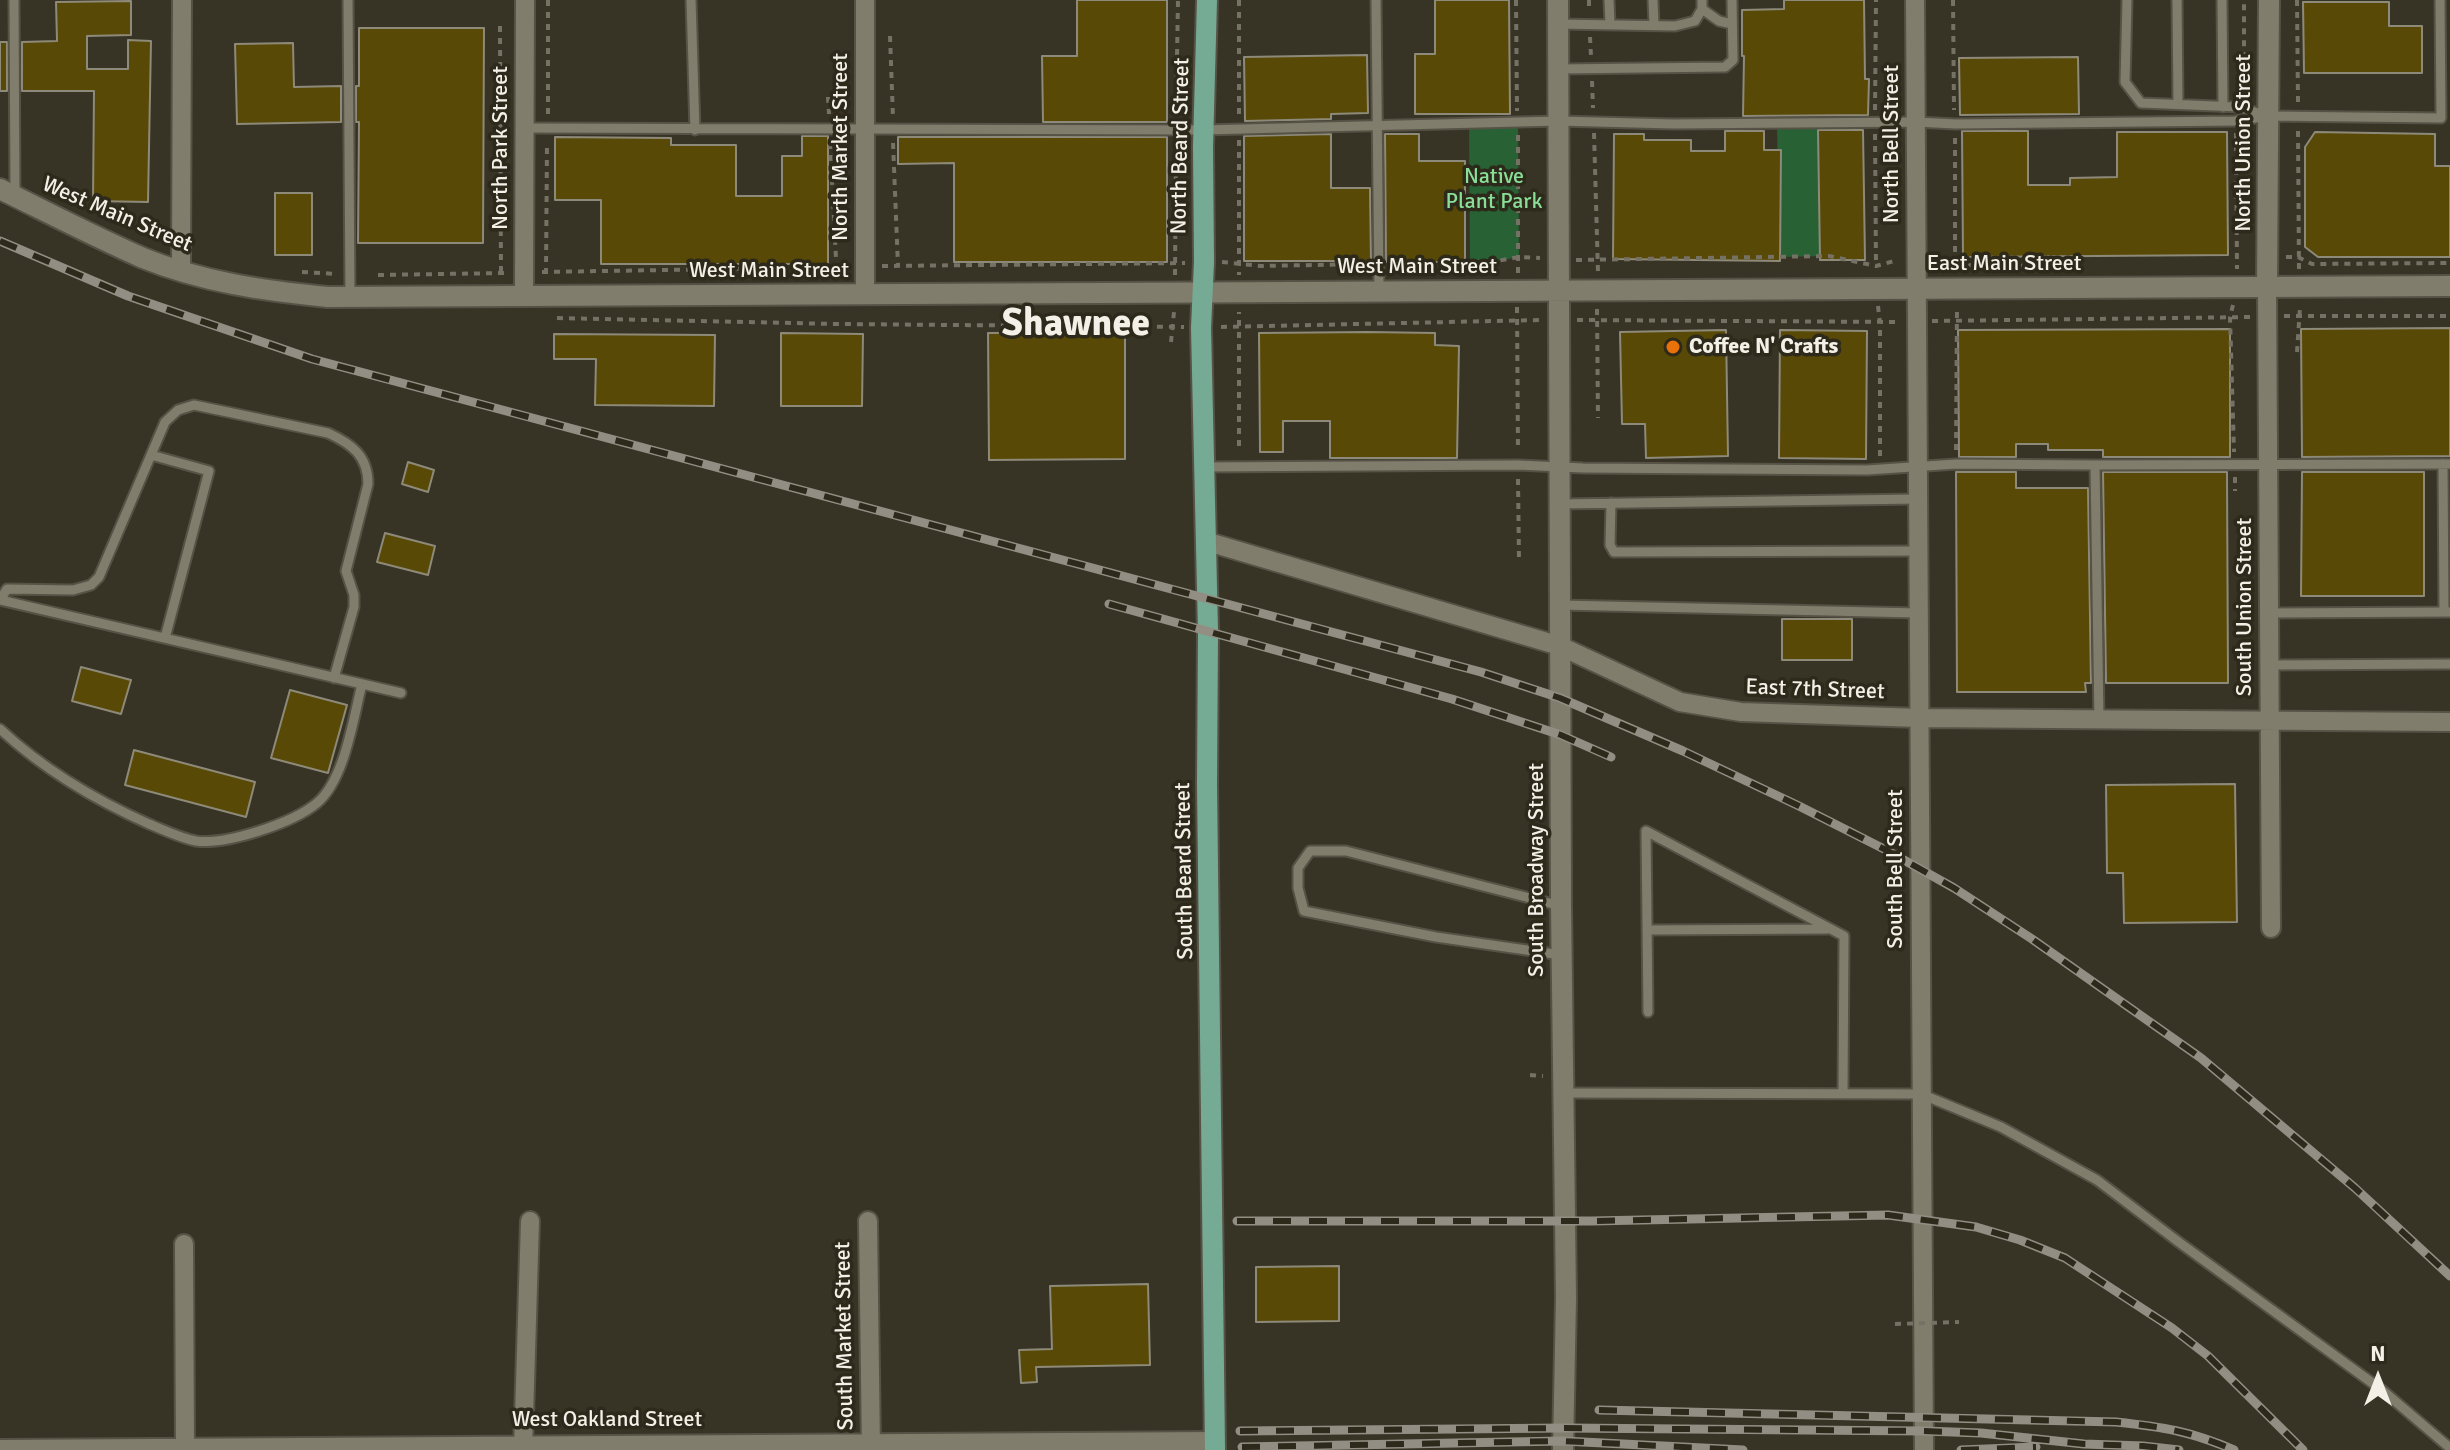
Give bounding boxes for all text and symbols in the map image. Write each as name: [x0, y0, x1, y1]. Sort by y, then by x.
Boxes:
street label: North Market Street: [828, 53, 854, 241]
street label: North Union Street: [2231, 54, 2257, 232]
street label: North Beard Street: [1166, 57, 1196, 235]
street label: North Bell Street: [1879, 65, 1905, 223]
street label: North Park Street: [488, 66, 514, 230]
park label: Native Plant Park: [1446, 164, 1542, 216]
street label: West Main Street: [38, 172, 196, 258]
street label: East Main Street: [1927, 251, 2081, 277]
street label: West Main Street: [1337, 254, 1497, 280]
street label: West Main Street: [689, 258, 849, 284]
district label: Shawnee: [1002, 302, 1150, 348]
place label: Coffee N' Crafts: [1689, 334, 1838, 360]
marker: Coffee N' Crafts: [1664, 338, 1682, 356]
street label: South Union Street: [2232, 518, 2258, 696]
street label: East 7th Street: [1745, 674, 1885, 706]
street label: South Broadway Street: [1524, 763, 1550, 977]
street label: South Beard Street: [1170, 782, 1200, 960]
street label: South Bell Street: [1883, 789, 1909, 949]
street label: South Market Street: [830, 1241, 860, 1431]
north arrow: [2338, 1338, 2418, 1418]
text: N: [2370, 1340, 2386, 1367]
street label: West Oakland Street: [512, 1407, 702, 1433]

